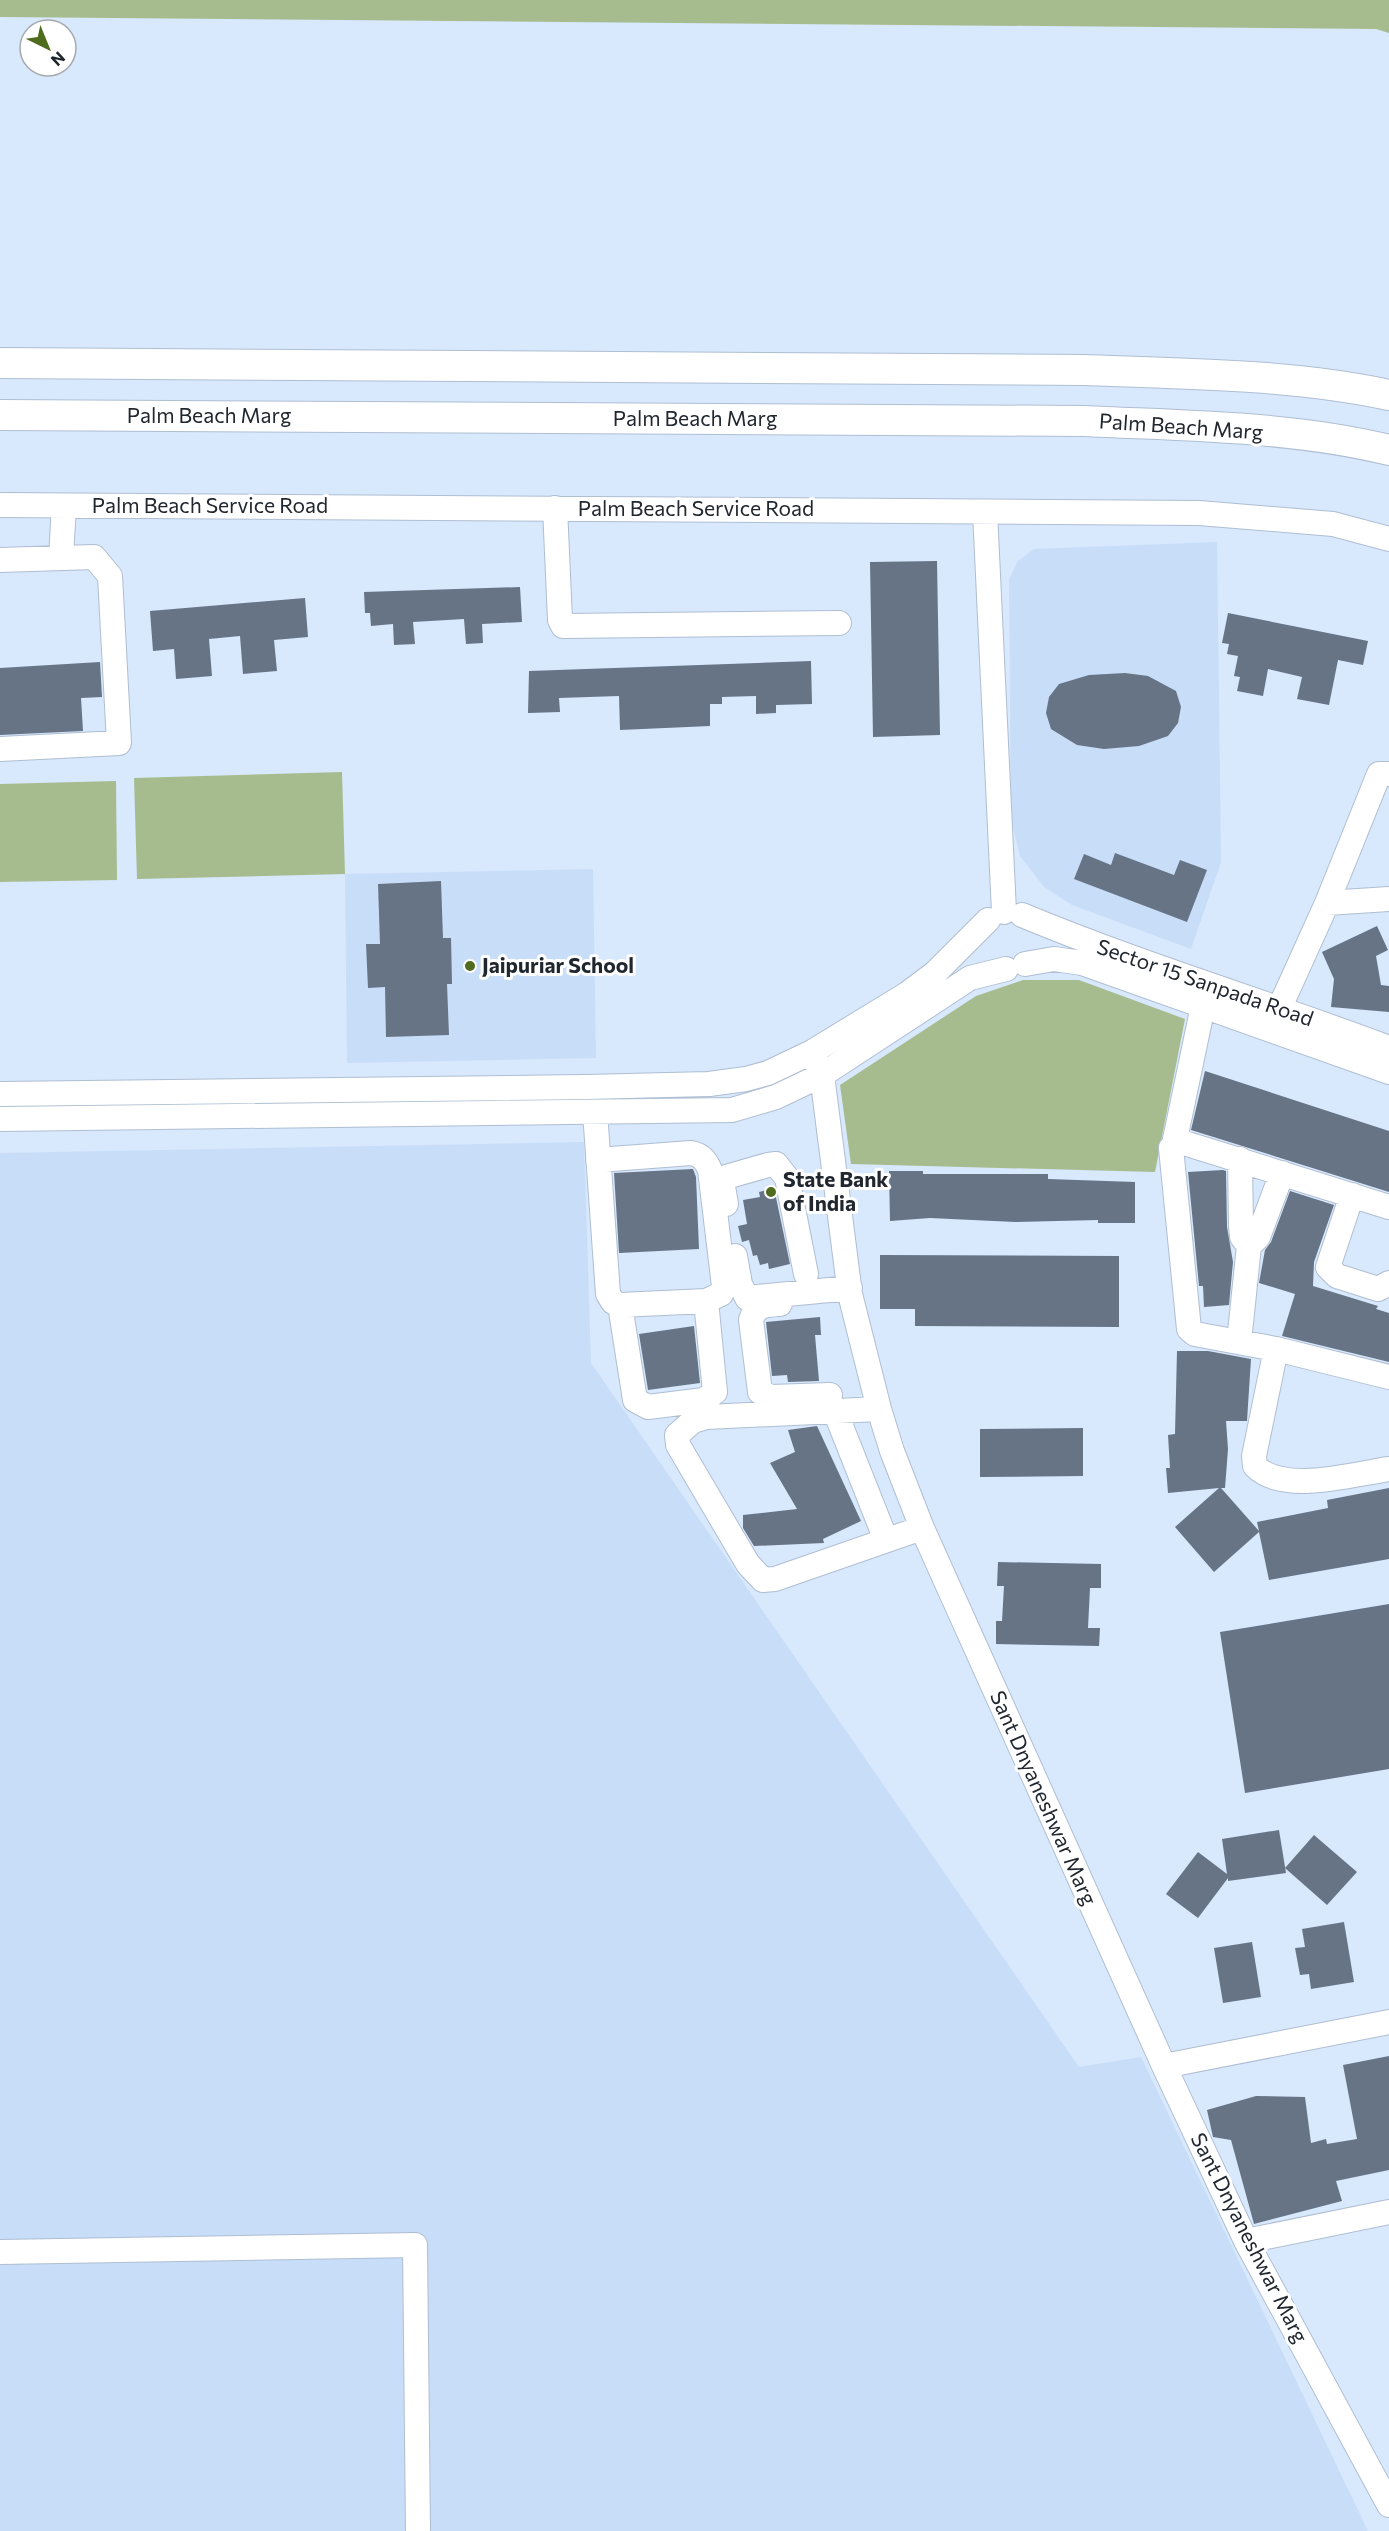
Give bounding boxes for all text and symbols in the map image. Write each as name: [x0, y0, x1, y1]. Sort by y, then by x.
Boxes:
north arrow: [18, 18, 78, 78]
text: N: [48, 48, 69, 70]
street label: Palm Beach Marg: [127, 402, 291, 427]
street label: Palm Beach Marg: [613, 405, 777, 430]
street label: Palm Beach Marg: [1098, 407, 1264, 444]
street label: Palm Beach Service Road: [92, 492, 328, 517]
street label: Palm Beach Service Road: [578, 495, 814, 520]
street label: Sector 15 Sanpada Road: [1094, 933, 1317, 1030]
place label: Jaipuriar School: [482, 952, 634, 977]
marker: Jaipuriar School: [463, 959, 477, 973]
place label: State Bank of India: [783, 1166, 888, 1215]
marker: State Bank of India: [764, 1185, 778, 1199]
street label: Sant Dnyaneshwar Marg: [986, 1686, 1103, 1908]
street label: Sant Dnyaneshwar Marg: [1187, 2128, 1314, 2346]

